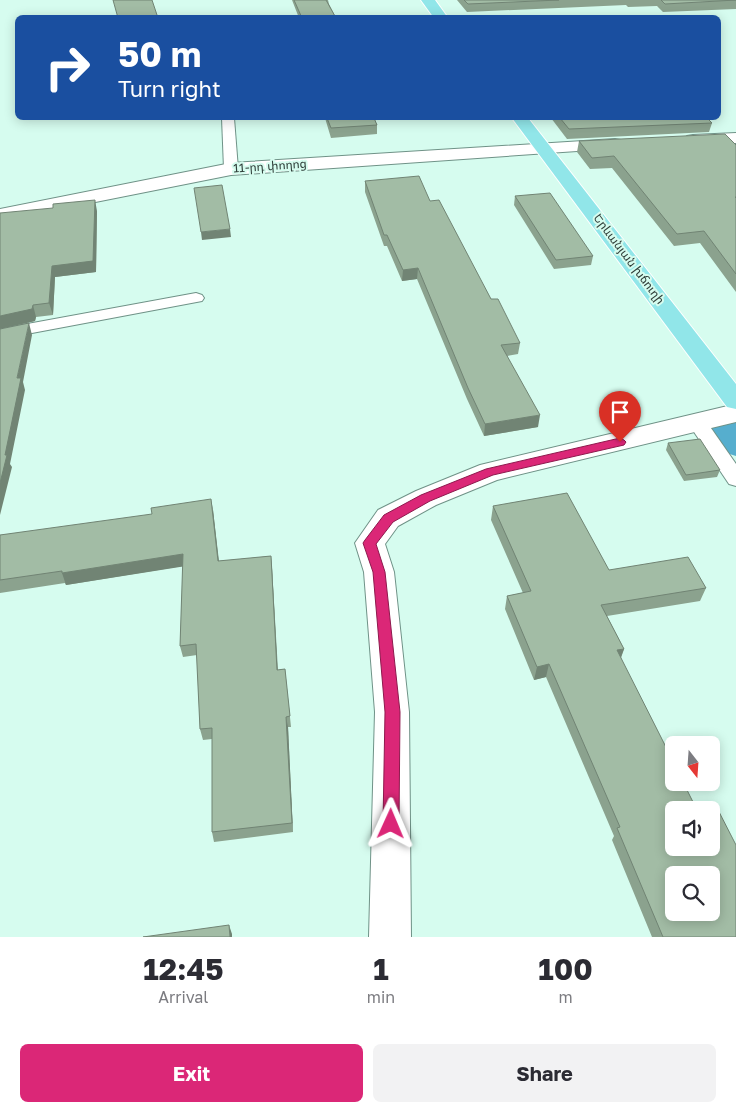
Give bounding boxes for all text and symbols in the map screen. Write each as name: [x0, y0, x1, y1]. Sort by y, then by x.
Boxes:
text: 50 m: [118, 33, 201, 75]
icon: right: [35, 35, 100, 100]
text: Turn right: [118, 75, 221, 102]
street label: 11-րդ փողոց: [233, 155, 307, 176]
street label: Երևանյան խճուղի: [591, 211, 668, 307]
pin: [599, 391, 641, 442]
icon: arrive: [606, 398, 634, 426]
north arrow: [665, 736, 720, 791]
map controls: [665, 736, 720, 921]
position arrow: [364, 797, 416, 849]
button: sound: [665, 801, 720, 856]
button: search: [665, 866, 720, 921]
text: 12:45: [143, 951, 224, 987]
text: 1: [373, 951, 389, 987]
text: 100: [538, 951, 593, 987]
text: Arrival: [158, 987, 208, 1007]
text: min: [367, 987, 395, 1007]
text: m: [558, 987, 573, 1007]
button: Exit: [20, 1044, 363, 1102]
button: Share: [373, 1044, 716, 1102]

